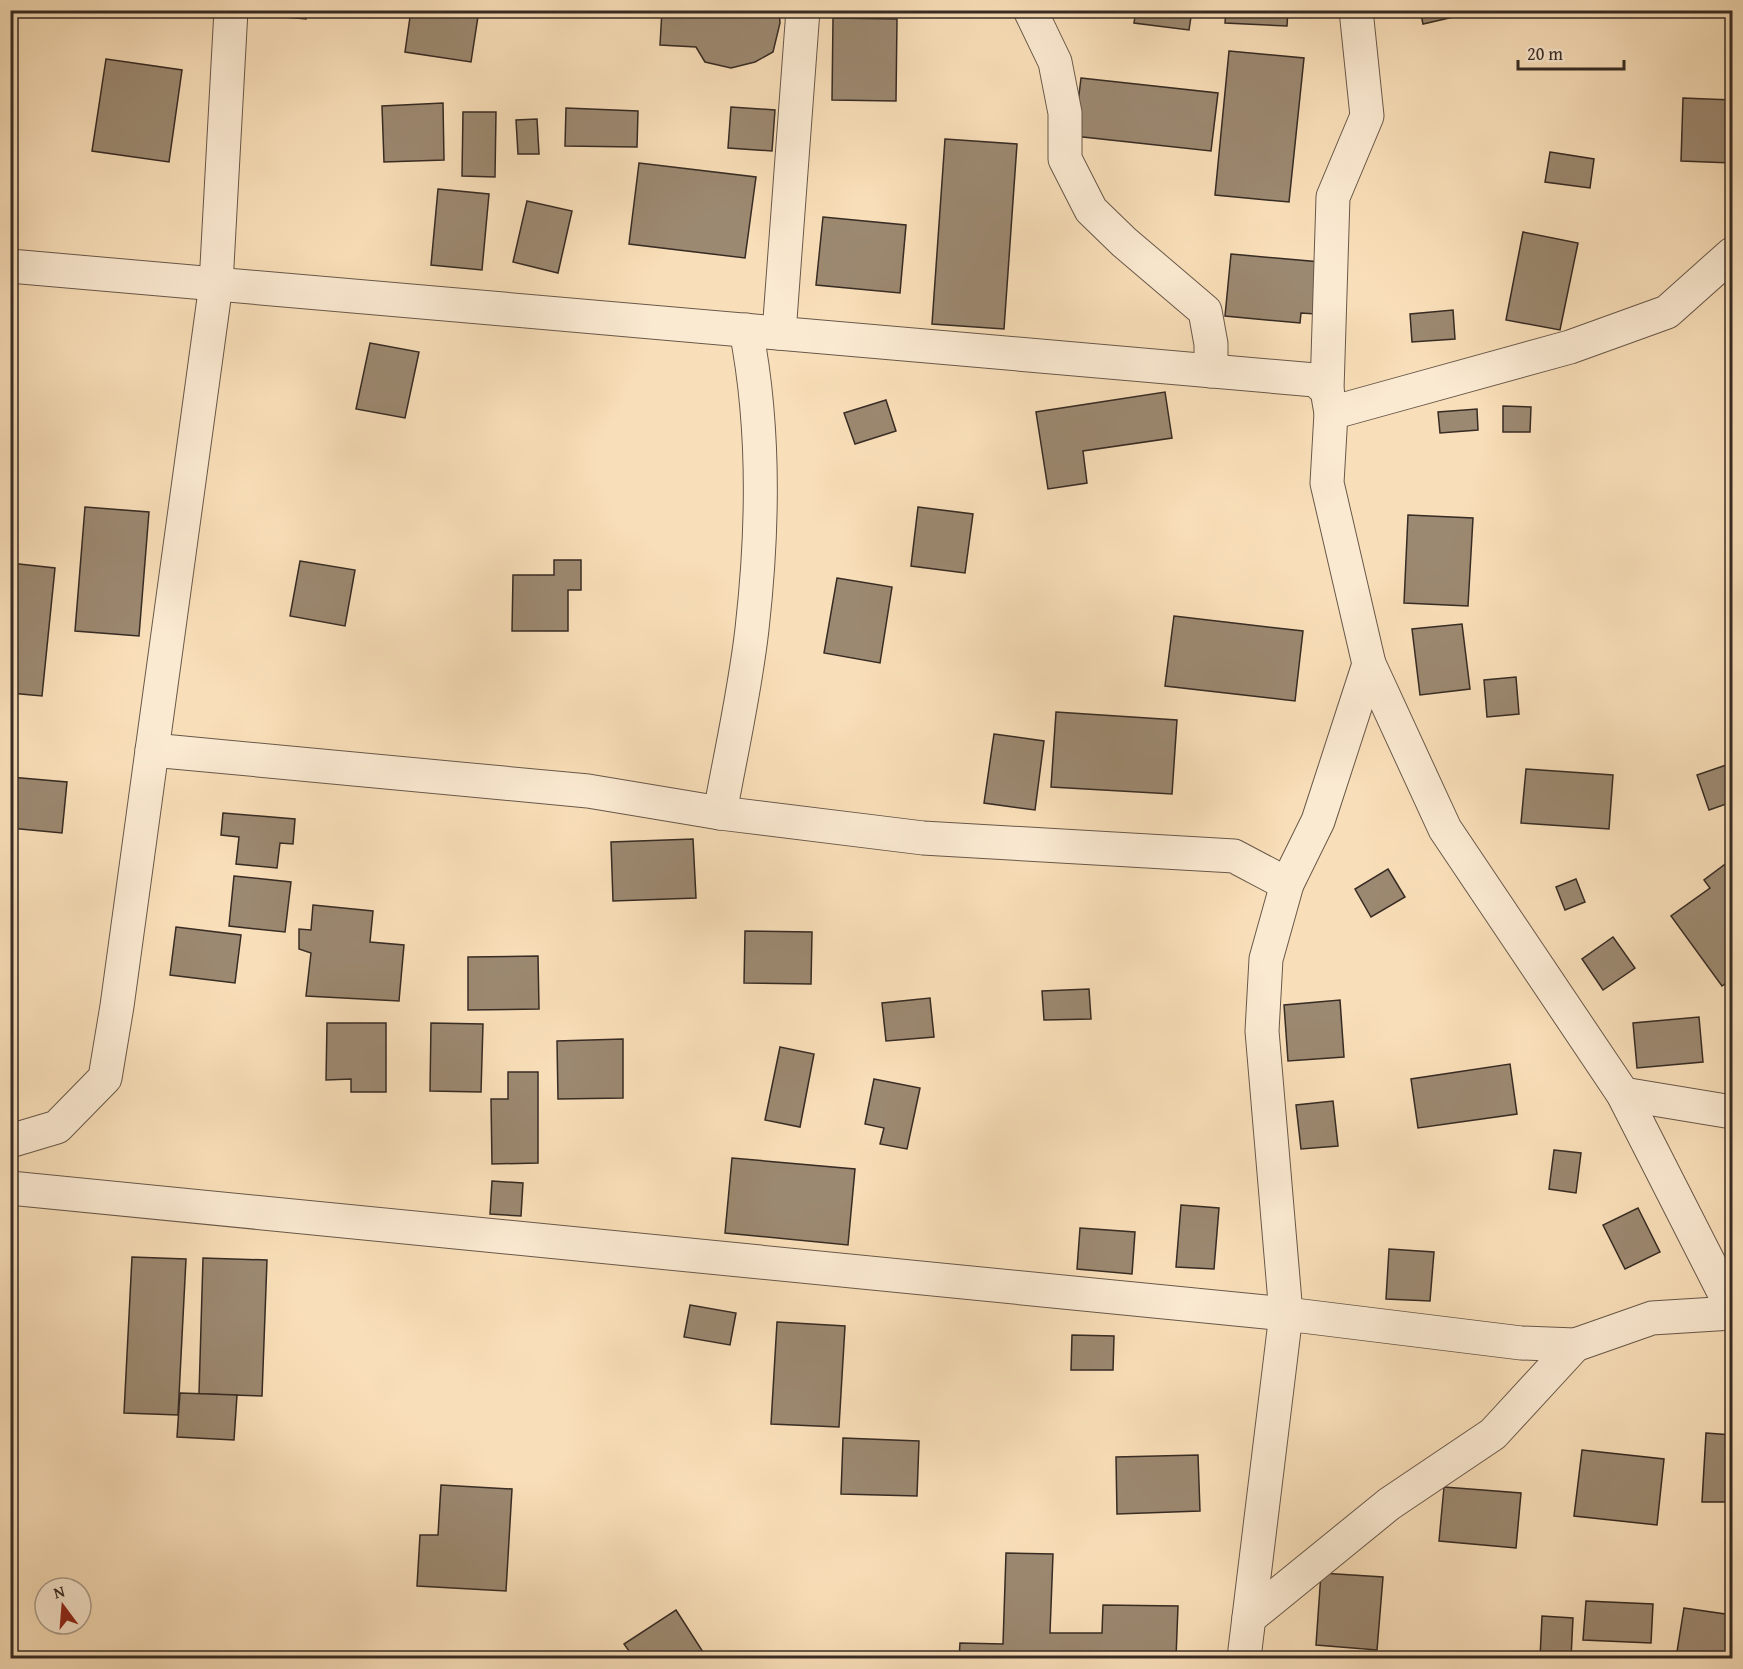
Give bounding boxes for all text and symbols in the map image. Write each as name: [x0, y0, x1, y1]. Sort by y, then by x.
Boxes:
scale bar: [1518, 33, 1624, 71]
text: 20 m: [1527, 40, 1563, 67]
north arrow: [33, 1576, 93, 1636]
text: N: [50, 1578, 68, 1605]

